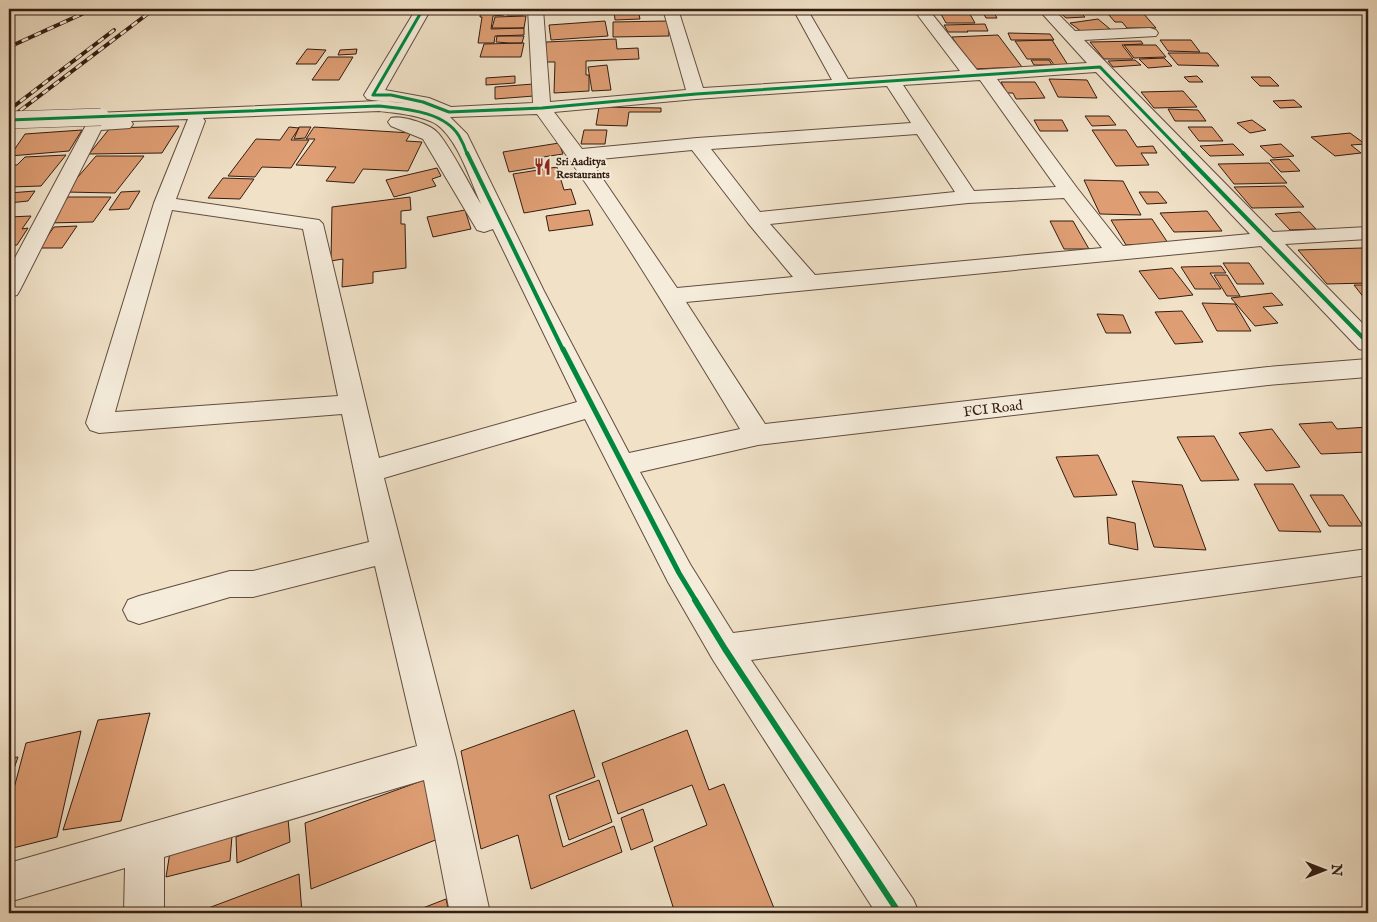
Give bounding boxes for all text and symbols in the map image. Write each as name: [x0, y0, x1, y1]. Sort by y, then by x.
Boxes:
place label: Sri Aaditya Restaurants: [556, 155, 610, 182]
restaurant icon: Sri Aaditya Restaurants: [532, 157, 552, 177]
street label: FCI Road: [962, 396, 1024, 422]
north arrow: [1300, 844, 1350, 894]
text: N: [1327, 863, 1345, 876]

